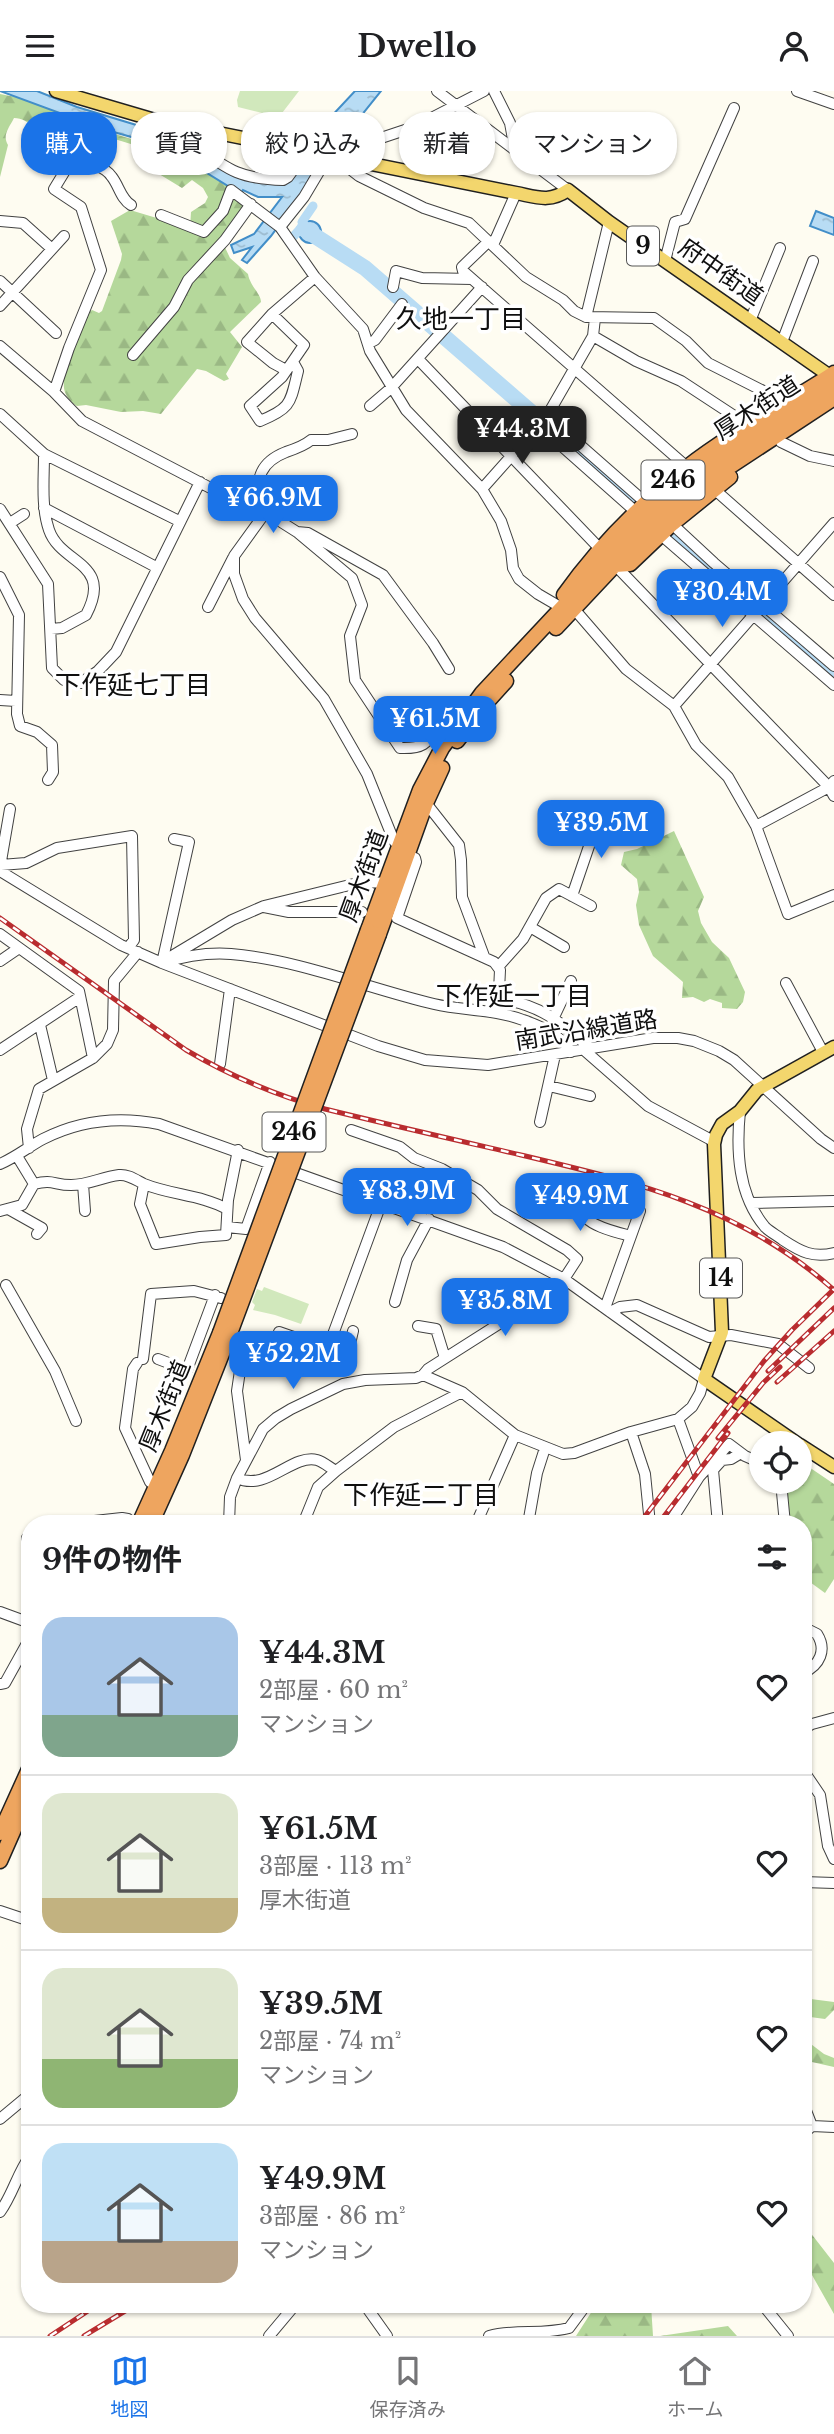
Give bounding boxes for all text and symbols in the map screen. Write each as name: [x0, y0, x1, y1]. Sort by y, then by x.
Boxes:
text: Dwello: [357, 26, 477, 66]
icon: menu: [21, 27, 59, 65]
icon: person: [775, 27, 813, 65]
chip: 購入: [21, 112, 117, 175]
chip: 賃貸: [131, 112, 227, 175]
chip: 絞り込み: [241, 112, 385, 175]
chip: 新着: [399, 112, 495, 175]
chip: マンション: [509, 112, 677, 175]
road number: 9: [627, 227, 659, 265]
street label: 府中街道: [674, 232, 769, 311]
district label: 久地一丁目: [396, 303, 526, 335]
street label: 厚木街道: [709, 369, 805, 446]
pin: ¥44.3M: [465, 407, 579, 466]
text: ¥44.3M: [473, 415, 571, 443]
road number: 246: [642, 461, 704, 499]
pin: ¥66.9M: [216, 475, 330, 535]
text: ¥66.9M: [224, 484, 322, 512]
pin: ¥30.4M: [665, 569, 779, 629]
text: ¥30.4M: [673, 578, 771, 606]
district label: 下作延七丁目: [55, 669, 211, 701]
pin: ¥61.5M: [378, 697, 492, 756]
text: ¥61.5M: [389, 705, 481, 733]
pin: ¥39.5M: [544, 801, 658, 860]
text: ¥39.5M: [553, 809, 649, 837]
street label: 厚木街道: [333, 826, 394, 926]
district label: 下作延一丁目: [436, 980, 592, 1012]
street label: 南武沿線道路: [513, 1004, 659, 1055]
road number: 246: [262, 1113, 326, 1151]
pin: ¥83.9M: [350, 1169, 464, 1228]
pin: ¥49.9M: [523, 1173, 637, 1233]
text: ¥83.9M: [359, 1177, 455, 1205]
text: ¥49.9M: [531, 1182, 629, 1210]
road number: 14: [700, 1259, 742, 1297]
pin: ¥35.8M: [448, 1279, 562, 1338]
text: ¥35.8M: [458, 1287, 552, 1315]
pin: ¥52.2M: [236, 1331, 350, 1391]
text: ¥52.2M: [245, 1340, 341, 1368]
street label: 厚木街道: [133, 1356, 196, 1456]
map controls: [749, 1431, 812, 1494]
button: locate: [749, 1431, 812, 1494]
district label: 下作延二丁目: [343, 1479, 499, 1511]
icon: filters: [753, 1538, 791, 1576]
text: 9件の物件: [42, 1541, 182, 1578]
text: ¥44.3M: [259, 1634, 386, 1671]
icon: home: [98, 1645, 182, 1729]
icon: heart: [753, 1668, 791, 1706]
text: 2部屋 · 60 m²: [259, 1676, 408, 1704]
text: マンション: [259, 1710, 374, 1738]
text: ¥61.5M: [259, 1810, 378, 1847]
icon: home: [98, 1821, 182, 1905]
icon: heart: [753, 1844, 791, 1882]
text: 3部屋 · 113 m²: [259, 1852, 411, 1880]
text: 厚木街道: [259, 1886, 351, 1914]
text: ¥39.5M: [259, 1985, 383, 2022]
icon: home: [98, 1996, 182, 2080]
icon: heart: [753, 2019, 791, 2057]
text: 2部屋 · 74 m²: [259, 2027, 401, 2055]
text: マンション: [259, 2061, 374, 2089]
text: ¥49.9M: [259, 2160, 386, 2197]
icon: home: [98, 2171, 182, 2255]
icon: heart: [753, 2194, 791, 2232]
text: 3部屋 · 86 m²: [259, 2202, 406, 2230]
text: マンション: [259, 2236, 374, 2264]
tab: 地図: [111, 2352, 149, 2421]
tab: 保存済み: [370, 2352, 446, 2421]
tab: ホーム: [667, 2352, 723, 2421]

